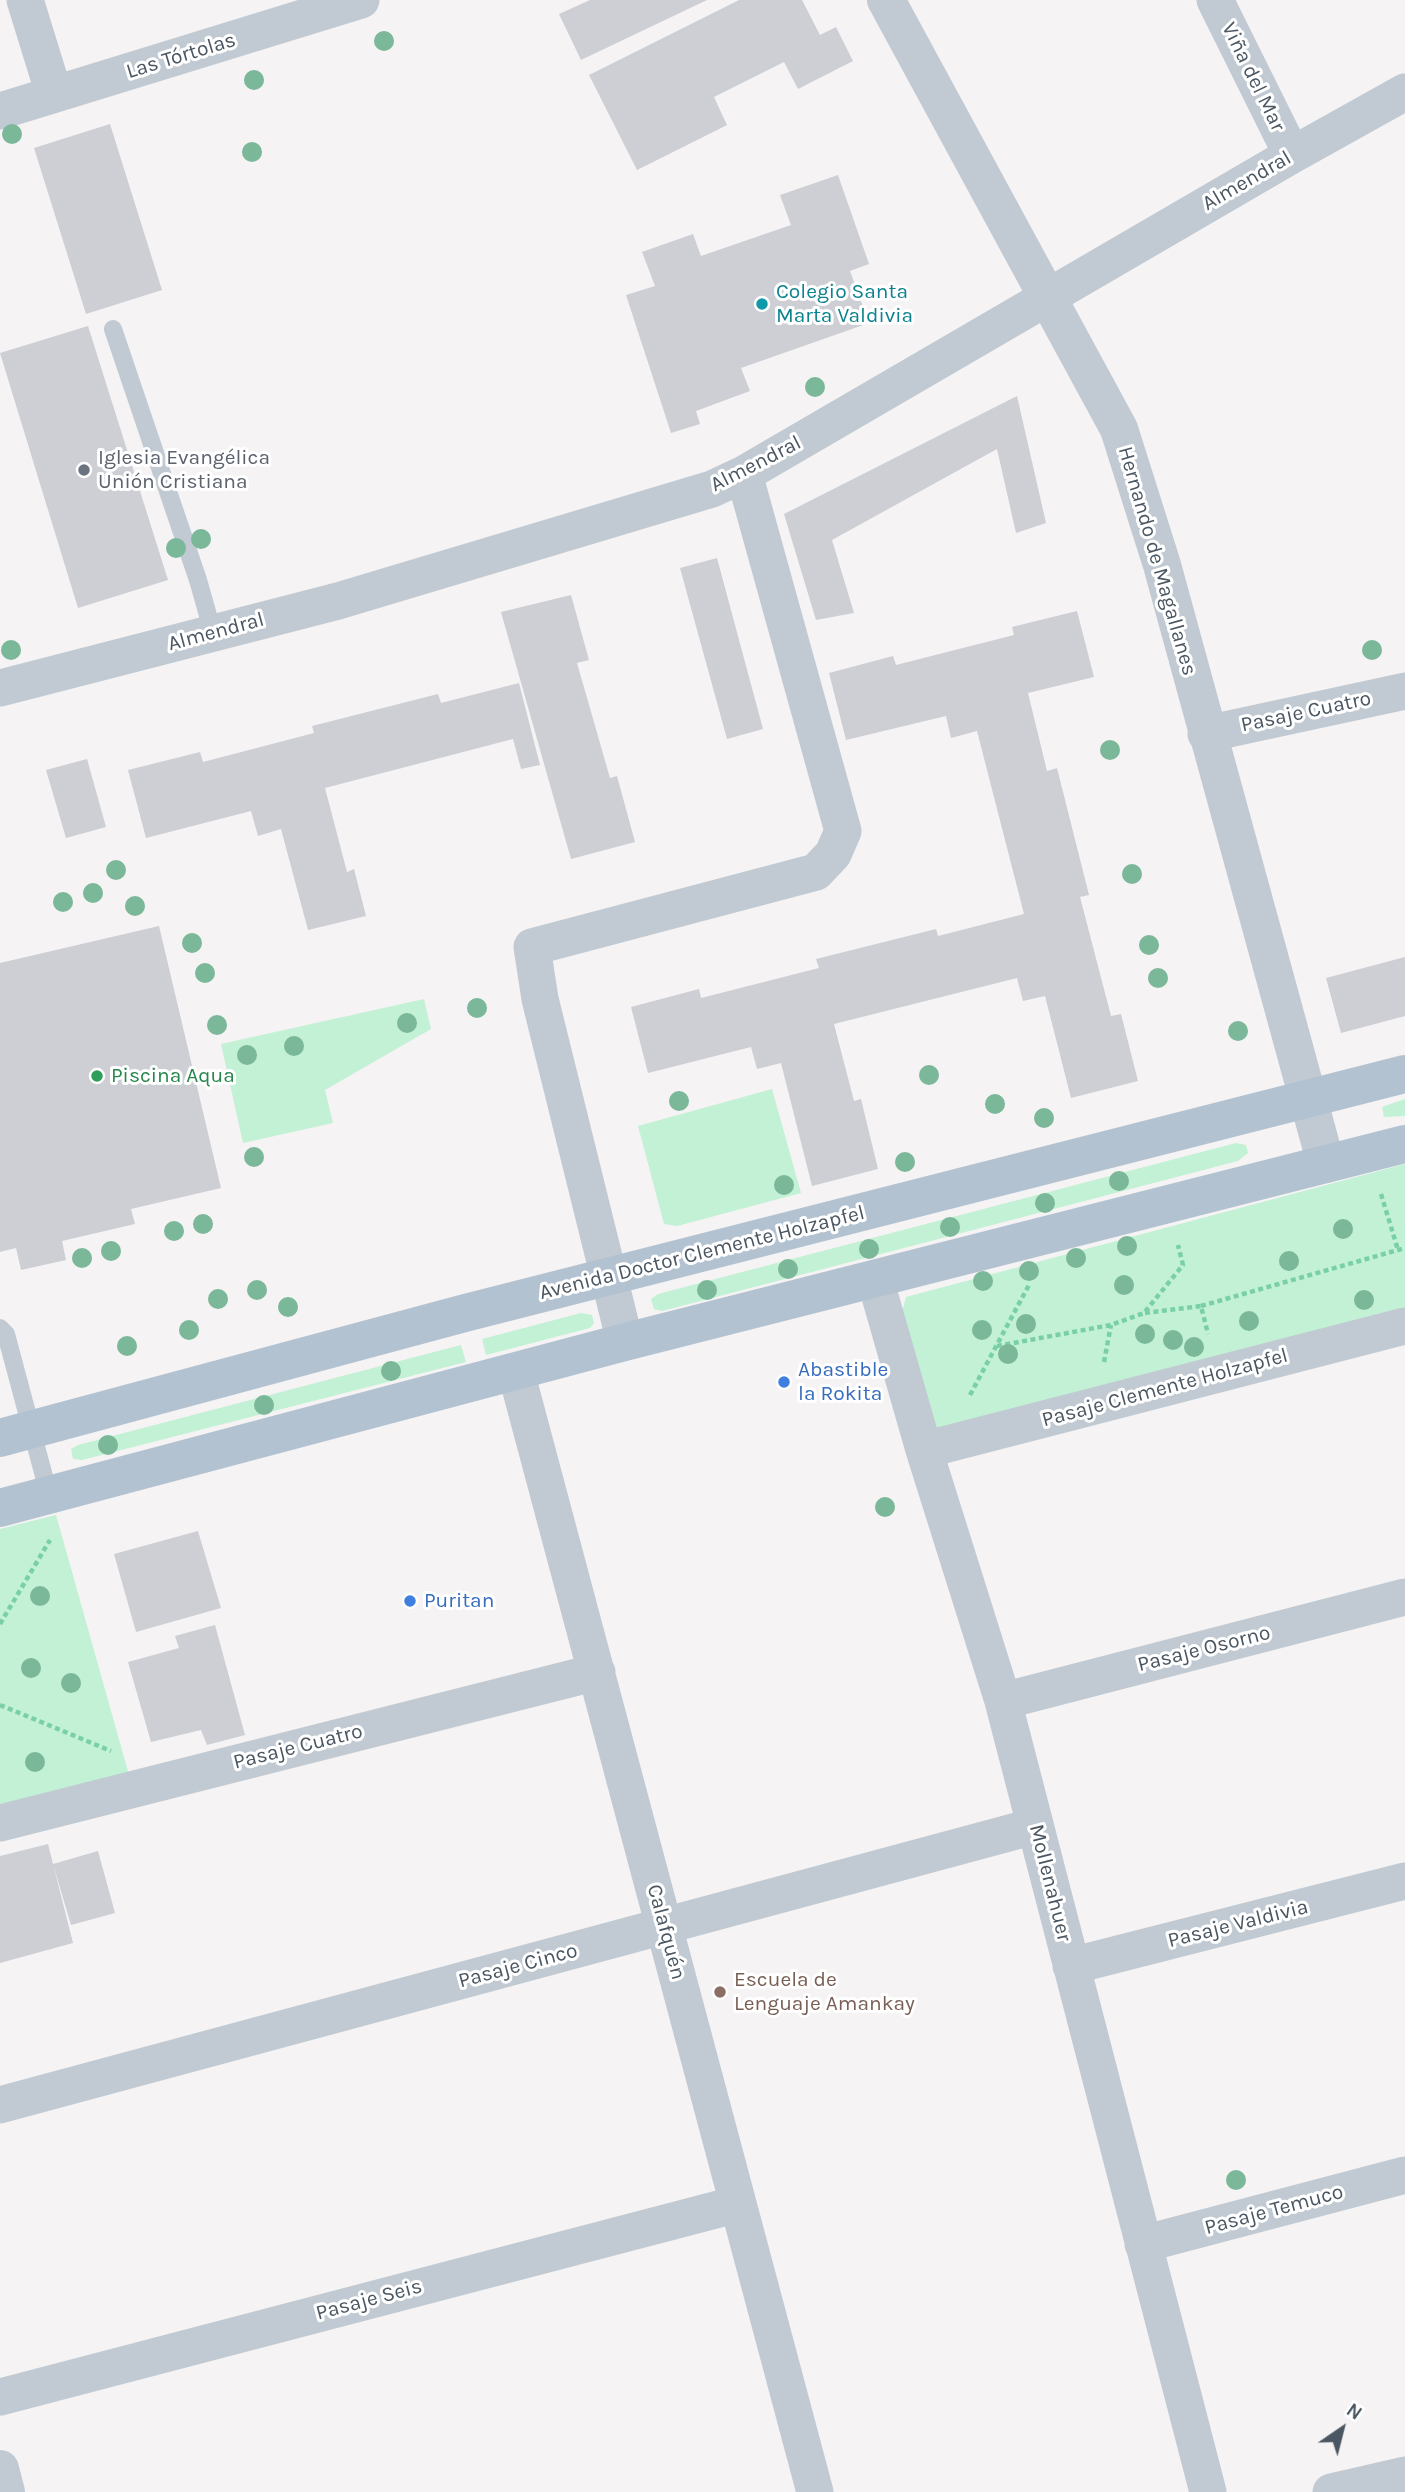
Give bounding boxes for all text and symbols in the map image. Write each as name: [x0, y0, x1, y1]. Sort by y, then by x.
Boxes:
street label: Viña del Mar: [1216, 18, 1290, 136]
street label: Las Tórtolas: [123, 27, 239, 85]
street label: Almendral: [1198, 145, 1296, 217]
place label: Colegio Santa Marta Valdivia: [776, 279, 913, 329]
marker: Colegio Santa Marta Valdivia: [754, 296, 770, 312]
street label: Almendral: [706, 430, 806, 498]
street label: Hernando de Magallanes: [1112, 444, 1202, 678]
place label: Iglesia Evangélica Unión Cristiana: [98, 445, 270, 495]
marker: Iglesia Evangélica Unión Cristiana: [76, 462, 92, 478]
street label: Almendral: [165, 607, 267, 657]
street label: Pasaje Cuatro: [1239, 686, 1373, 738]
place label: Piscina Aqua: [111, 1063, 235, 1089]
marker: Piscina Aqua: [89, 1068, 105, 1084]
street label: Avenida Doctor Clemente Holzapfel: [537, 1200, 867, 1306]
street label: Pasaje Clemente Holzapfel: [1039, 1343, 1291, 1433]
place label: Abastible la Rokita: [798, 1357, 888, 1407]
marker: Abastible la Rokita: [776, 1374, 792, 1390]
place label: Puritan: [424, 1588, 494, 1614]
marker: Puritan: [402, 1593, 418, 1609]
street label: Pasaje Osorno: [1135, 1620, 1273, 1678]
street label: Pasaje Cuatro: [231, 1719, 365, 1775]
street label: Mollenahuer: [1023, 1822, 1077, 1944]
street label: Calafquén: [641, 1882, 691, 1982]
street label: Pasaje Valdivia: [1165, 1894, 1311, 1954]
street label: Pasaje Cinco: [456, 1938, 580, 1994]
place label: Escuela de Lenguaje Amankay: [734, 1967, 915, 2017]
marker: Escuela de Lenguaje Amankay: [712, 1984, 728, 2000]
street label: Pasaje Temuco: [1202, 2179, 1346, 2241]
street label: Pasaje Seis: [313, 2274, 425, 2326]
north arrow: [1307, 2394, 1377, 2464]
text: N: [1342, 2399, 1366, 2425]

